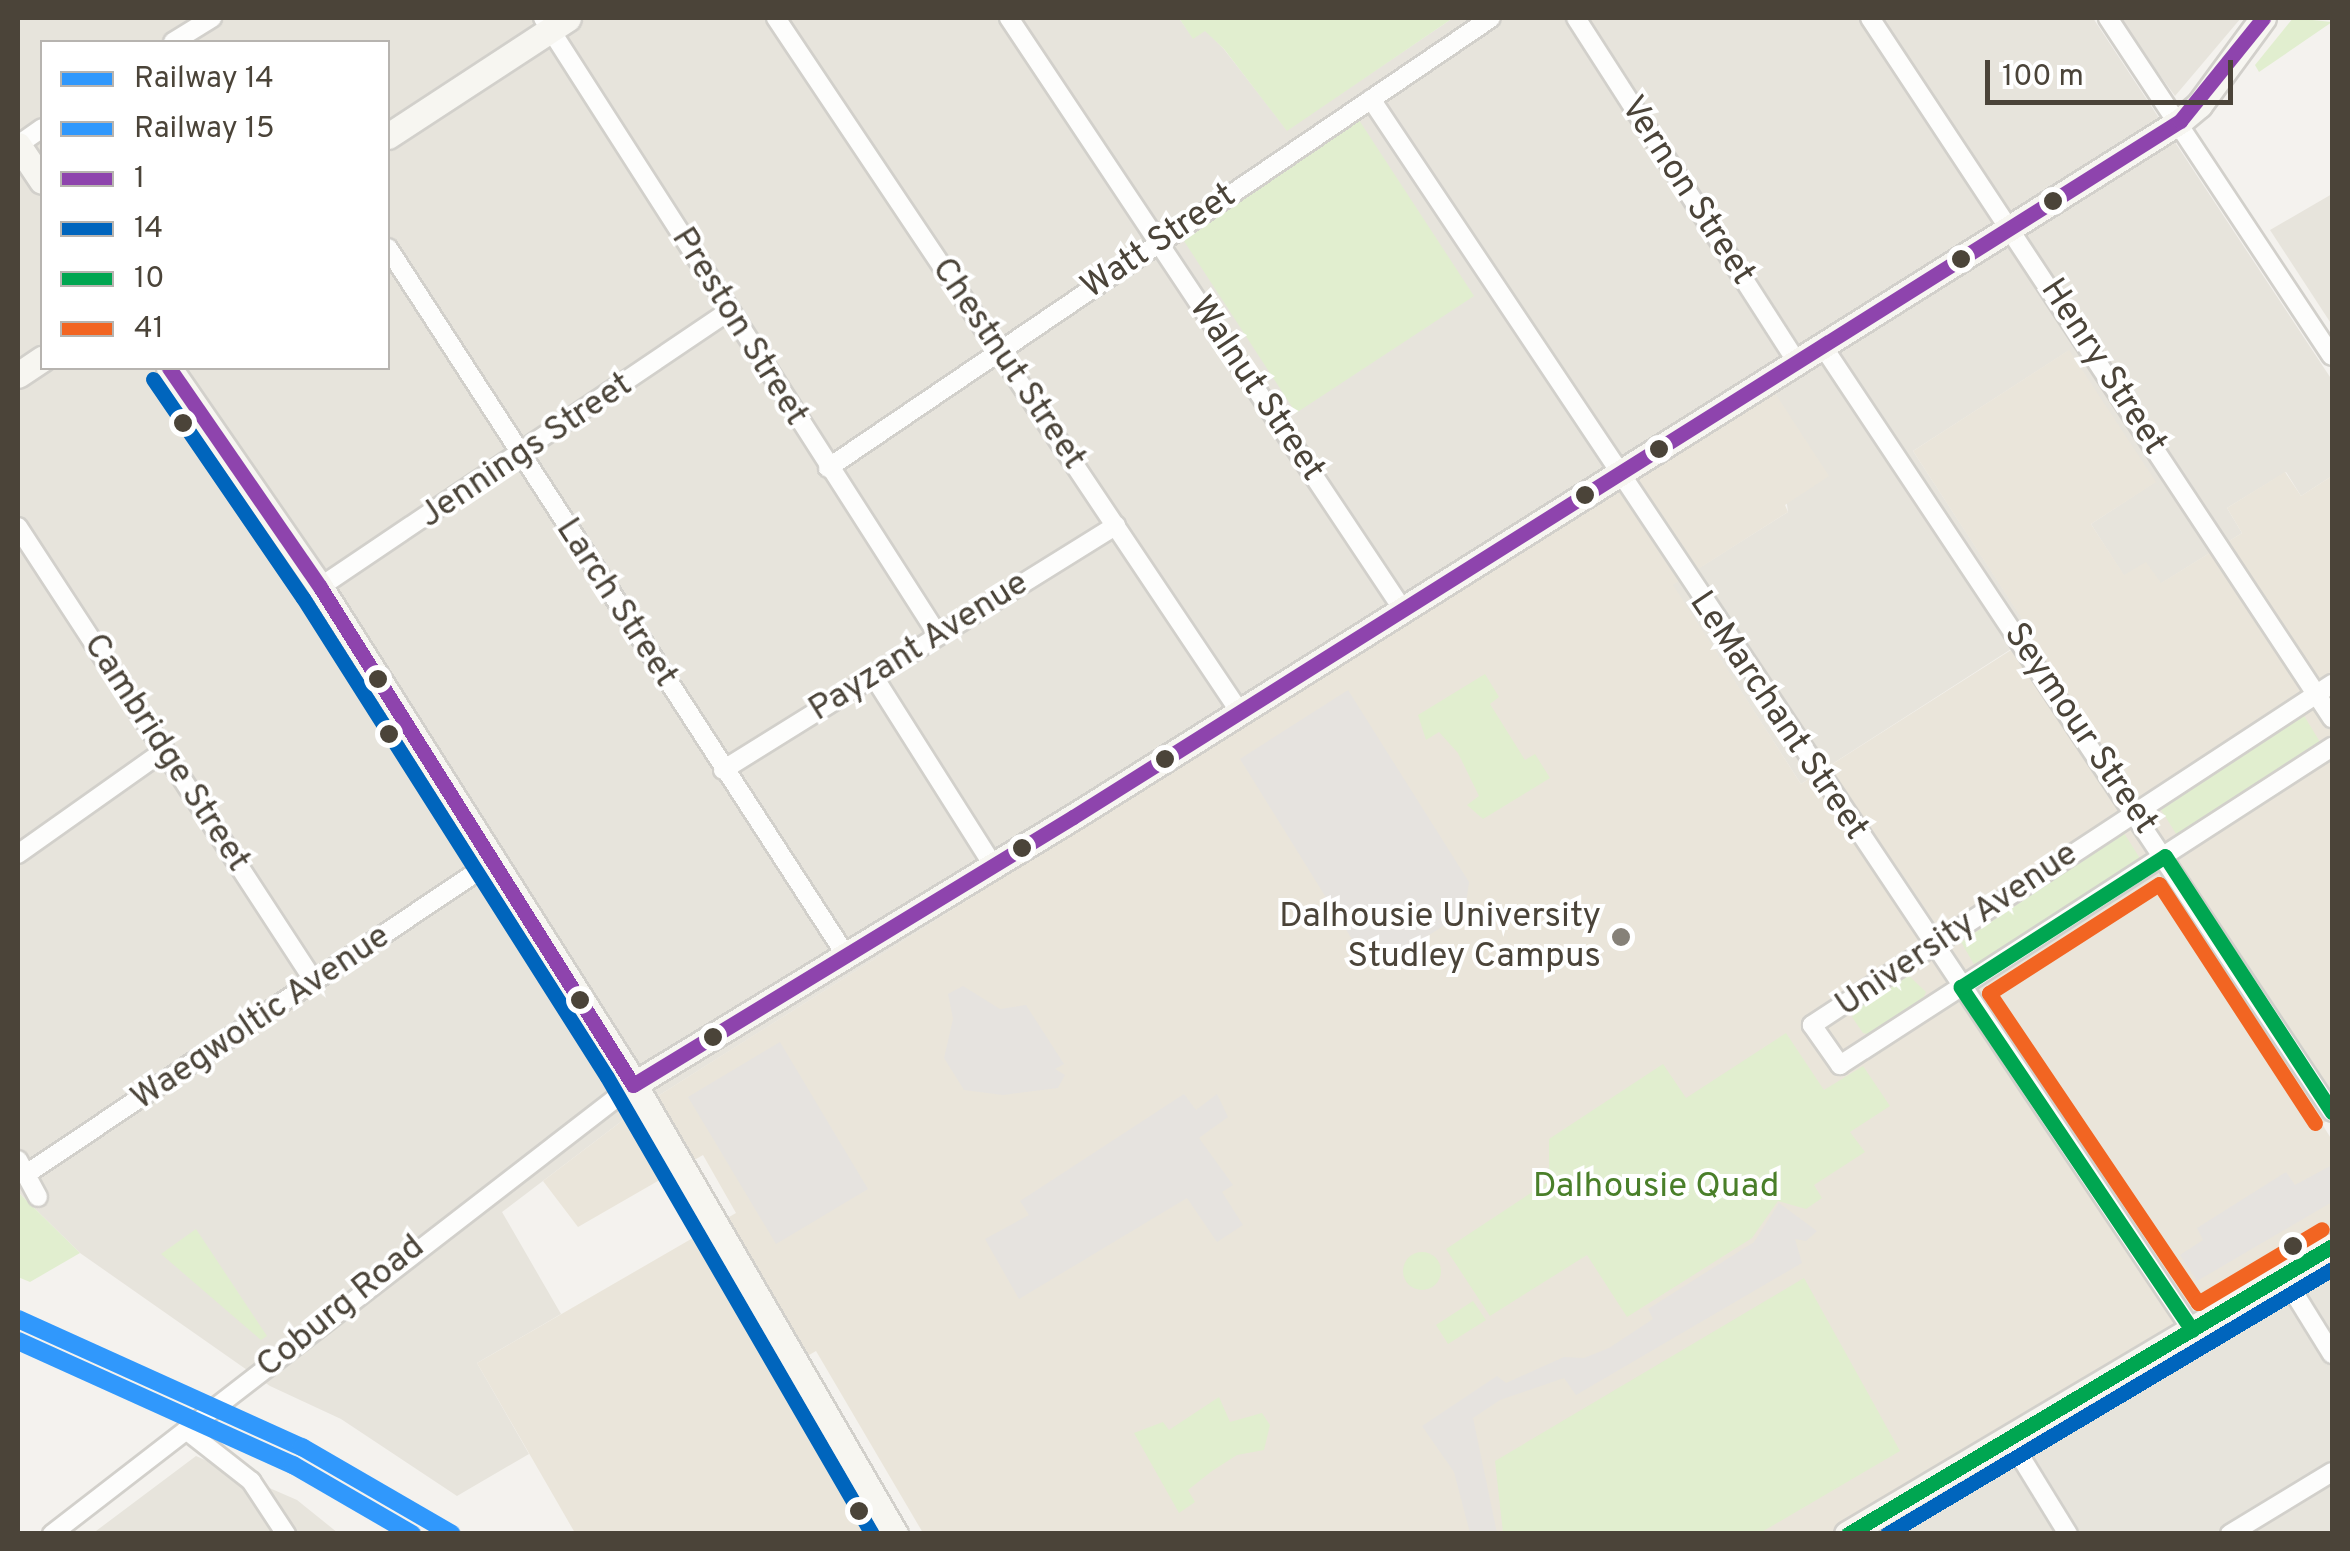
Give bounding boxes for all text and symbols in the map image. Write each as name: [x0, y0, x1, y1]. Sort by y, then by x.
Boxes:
legend: [40, 40, 390, 370]
scale bar: [1990, 40, 2238, 102]
text: 100 m: [2002, 59, 2084, 96]
text: Railway 14: [134, 61, 274, 98]
street label: Vernon Street: [1611, 89, 1763, 293]
text: Railway 15: [134, 111, 275, 148]
text: 1: [134, 161, 145, 198]
street label: Watt Street: [1074, 175, 1244, 309]
unlabelled marker: [2043, 191, 2063, 211]
text: 14: [134, 211, 163, 248]
street label: Preston Street: [661, 220, 817, 434]
unlabelled marker: [1951, 249, 1971, 269]
street label: Chestnut Street: [922, 250, 1094, 478]
text: 10: [134, 261, 164, 298]
street label: Henry Street: [2031, 271, 2175, 463]
street label: Walnut Street: [1179, 289, 1333, 489]
text: 41: [134, 311, 164, 348]
street label: Jennings Street: [411, 364, 641, 538]
unlabelled marker: [173, 413, 193, 433]
unlabelled marker: [1649, 439, 1669, 459]
unlabelled marker: [1575, 485, 1595, 505]
street label: Larch Street: [546, 511, 686, 695]
street label: Payzant Avenue: [801, 562, 1037, 732]
street label: LeMarchant Street: [1679, 584, 1877, 848]
street label: Seymour Street: [1994, 616, 2166, 842]
street label: Cambridge Street: [73, 626, 259, 880]
unlabelled marker: [368, 669, 388, 689]
unlabelled marker: [379, 724, 399, 744]
unlabelled marker: [1155, 749, 1175, 769]
street label: University Avenue: [1827, 833, 2087, 1027]
unlabelled marker: [1012, 838, 1032, 858]
place label: Dalhousie University Studley Campus: [1279, 896, 1601, 978]
street label: Waegwoltic Avenue: [123, 916, 399, 1120]
marker: Dalhousie University Studley Campus: [1610, 926, 1632, 948]
unlabelled marker: [570, 990, 590, 1010]
unlabelled marker: [703, 1027, 723, 1047]
park label: Dalhousie Quad: [1533, 1166, 1779, 1208]
street label: Coburg Road: [249, 1227, 433, 1387]
unlabelled marker: [2283, 1236, 2303, 1256]
unlabelled marker: [849, 1501, 869, 1521]

